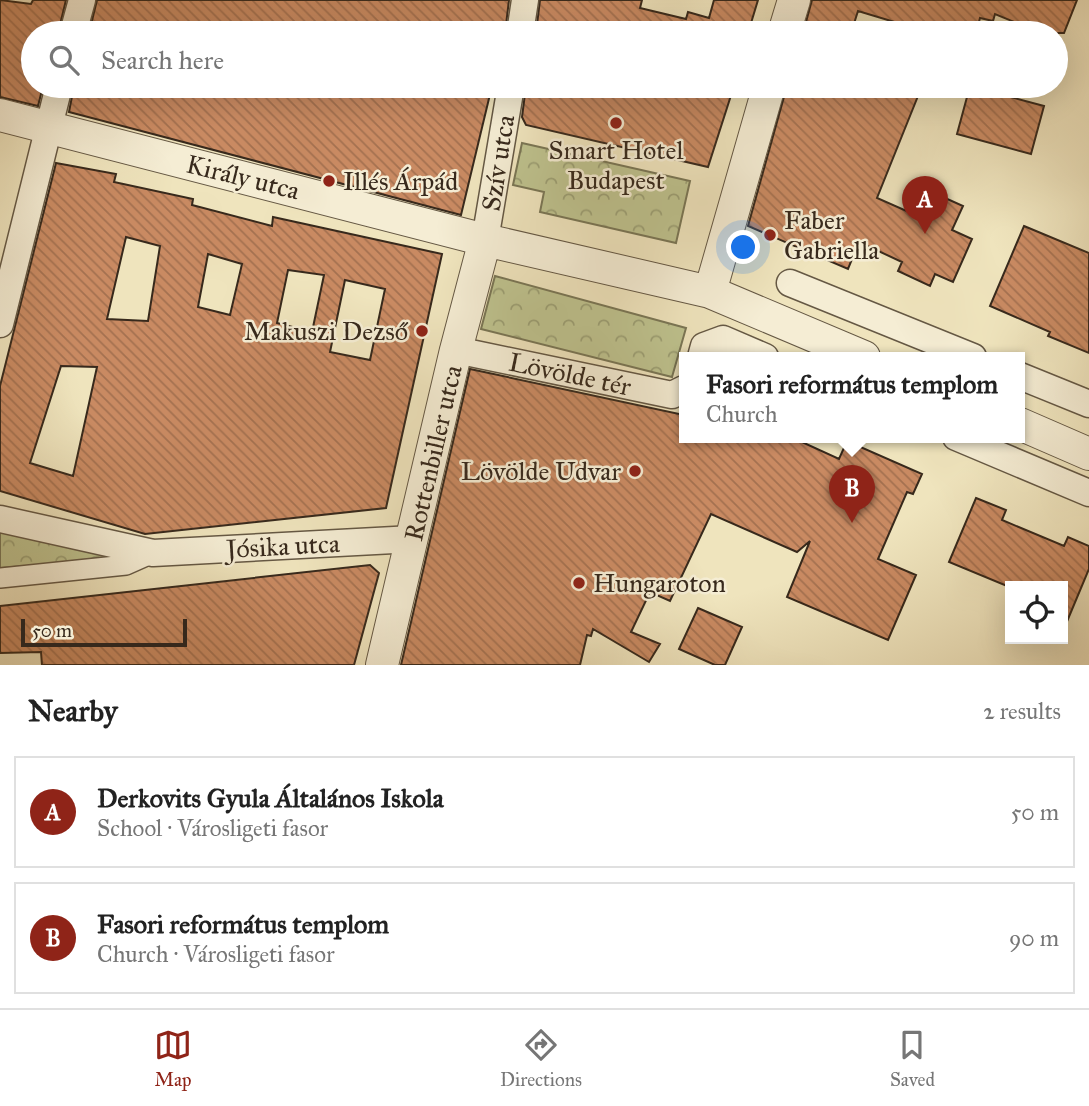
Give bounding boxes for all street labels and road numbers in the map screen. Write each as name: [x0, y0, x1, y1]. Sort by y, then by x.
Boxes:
street label: Szív utca: [475, 113, 521, 213]
street label: Király utca: [183, 147, 303, 207]
street label: Lövölde tér: [506, 345, 634, 403]
street label: Rottenbiller utca: [397, 362, 469, 544]
street label: Jósika utca: [222, 527, 341, 565]

